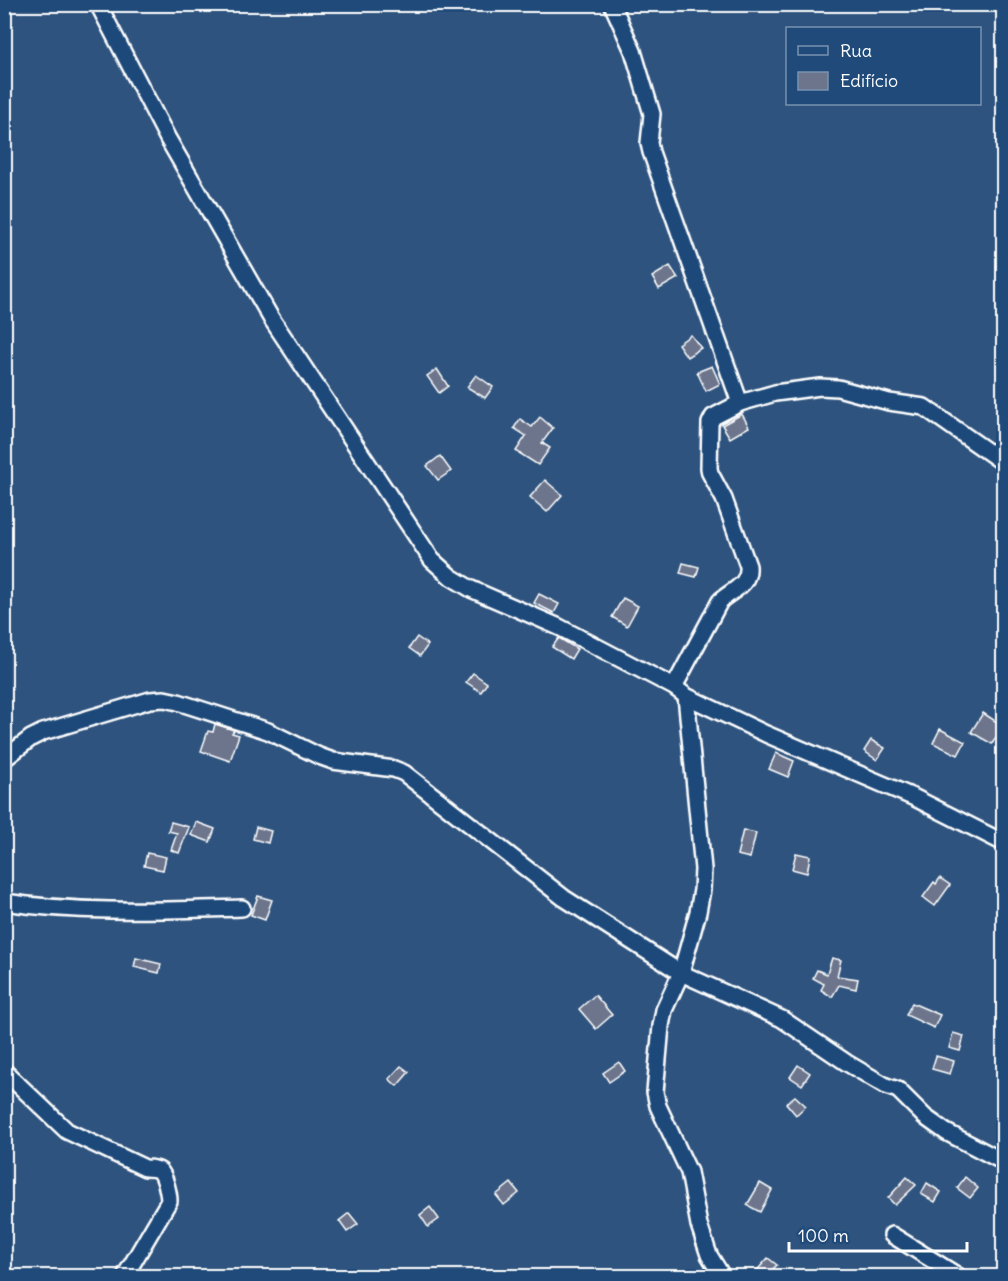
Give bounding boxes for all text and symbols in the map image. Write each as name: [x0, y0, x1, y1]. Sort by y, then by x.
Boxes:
legend: [786, 27, 981, 105]
text: Rua: [840, 39, 872, 62]
text: Edifício: [840, 69, 898, 92]
scale bar: [789, 1215, 968, 1253]
text: 100 m: [798, 1224, 849, 1247]

